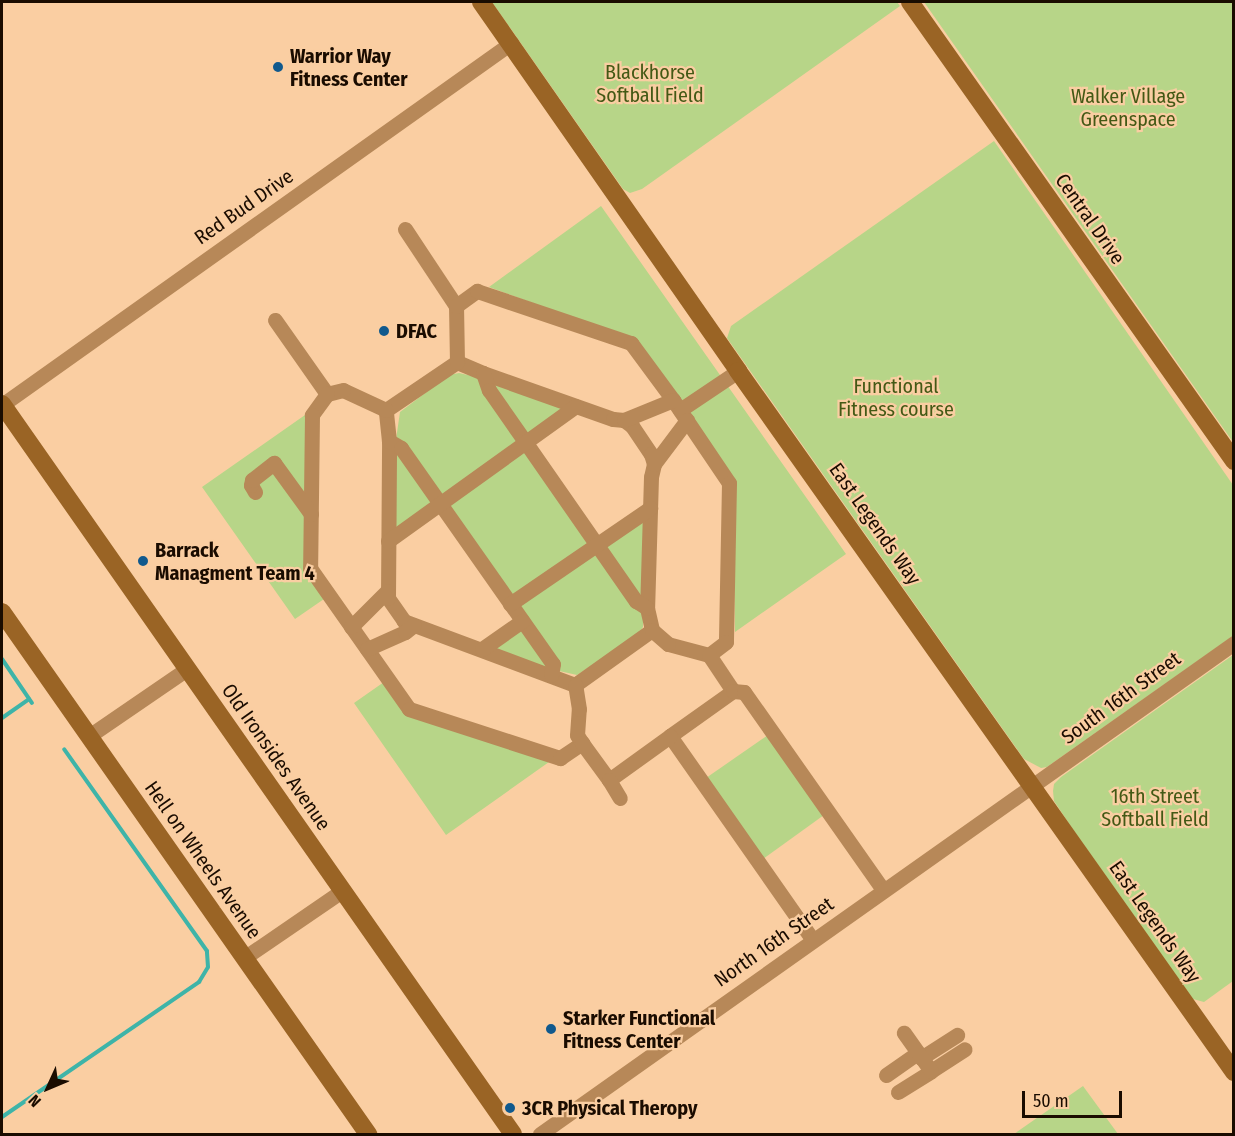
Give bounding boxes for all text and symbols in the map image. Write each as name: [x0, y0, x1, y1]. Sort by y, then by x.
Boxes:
place label: Warrior Way Fitness Center: [290, 44, 408, 91]
marker: Warrior Way Fitness Center: [271, 60, 285, 74]
park label: Blackhorse Softball Field: [596, 60, 704, 107]
park label: Walker Village Greenspace: [1071, 84, 1185, 131]
street label: Red Bud Drive: [190, 164, 298, 250]
street label: Central Drive: [1050, 169, 1130, 269]
place label: DFAC: [396, 319, 437, 343]
marker: DFAC: [377, 324, 391, 338]
park label: Functional Fitness course: [838, 374, 954, 421]
street label: East Legends Way: [824, 458, 926, 590]
place label: Barrack Managment Team 4: [155, 538, 315, 585]
marker: Barrack Managment Team 4: [136, 554, 150, 568]
street label: South 16th Street: [1057, 647, 1185, 749]
street label: Old Ironsides Avenue: [216, 679, 336, 835]
street label: Hell on Wheels Avenue: [140, 777, 266, 943]
park label: 16th Street Softball Field: [1101, 784, 1209, 831]
street label: East Legends Way: [1104, 856, 1206, 988]
street label: North 16th Street: [710, 892, 838, 992]
place label: Starker Functional Fitness Center: [563, 1006, 715, 1053]
marker: Starker Functional Fitness Center: [544, 1022, 558, 1036]
north arrow: [18, 1058, 78, 1118]
scale bar: [1025, 1079, 1126, 1117]
text: 50 m: [1033, 1090, 1069, 1112]
text: N: [25, 1091, 45, 1111]
place label: 3CR Physical Theropy: [522, 1096, 697, 1120]
marker: 3CR Physical Theropy: [503, 1101, 517, 1115]

